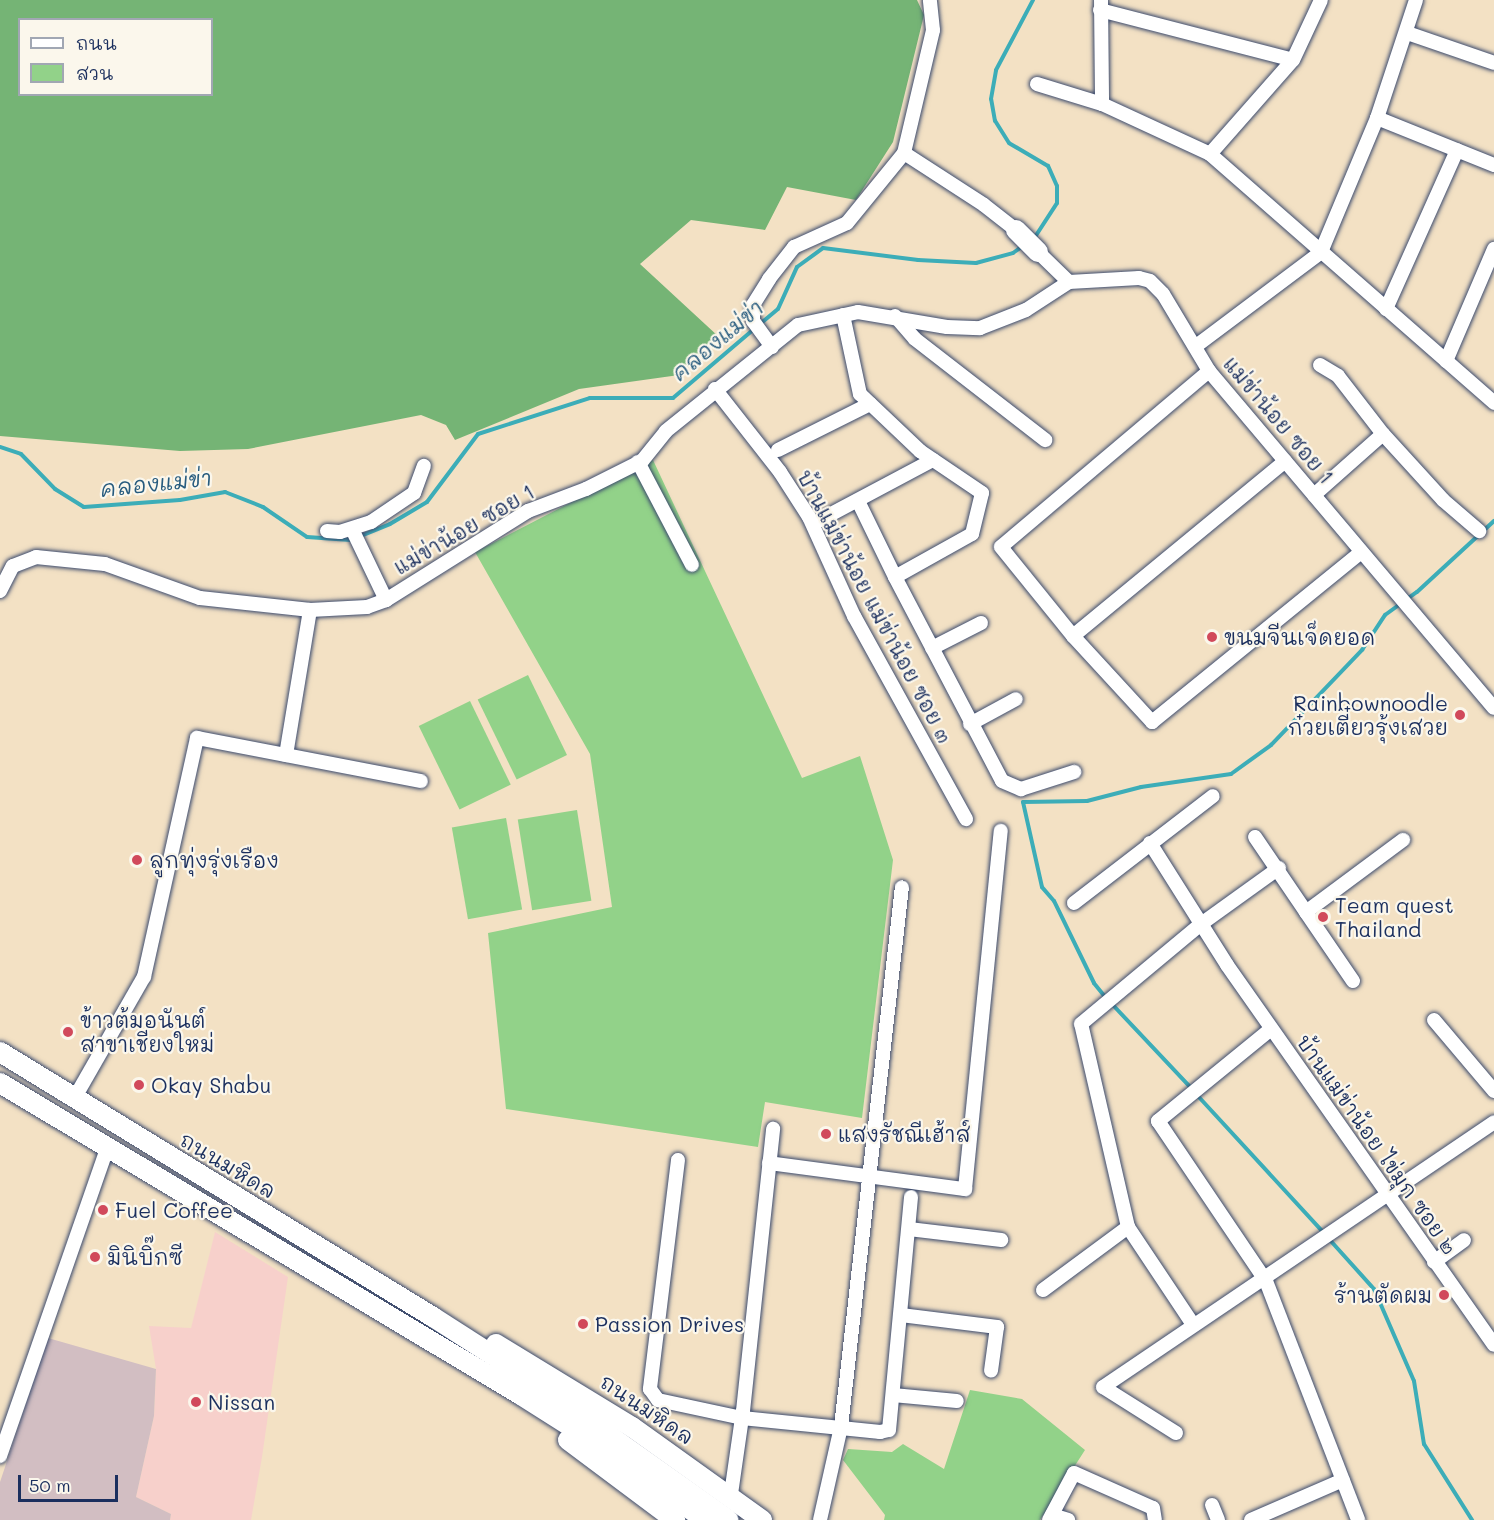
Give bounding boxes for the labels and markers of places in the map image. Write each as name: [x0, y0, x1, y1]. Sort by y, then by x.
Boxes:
place label: ขนมจีนเจ็ดยอด: [1224, 624, 1375, 650]
marker: ขนมจีนเจ็ดยอด: [1205, 630, 1219, 644]
place label: Rainbownoodle ก๋วยเตี๋ยวรุ้งเสวย: [1288, 690, 1448, 740]
marker: Rainbownoodle ก๋วยเตี๋ยวรุ้งเสวย: [1453, 708, 1467, 722]
place label: ลูกทุ่งรุ่งเรือง: [149, 847, 279, 873]
marker: ลูกทุ่งรุ่งเรือง: [130, 853, 144, 867]
place label: Team quest Thailand: [1335, 892, 1454, 942]
marker: Team quest Thailand: [1316, 910, 1330, 924]
place label: ข้าวต้มอนันต์ สาขาเชียงใหม่: [80, 1007, 214, 1057]
marker: ข้าวต้มอนันต์ สาขาเชียงใหม่: [61, 1025, 75, 1039]
place label: Okay Shabu: [151, 1072, 271, 1098]
marker: Okay Shabu: [132, 1078, 146, 1092]
place label: แสงรัชณีเฮ้าส์: [838, 1121, 971, 1147]
marker: แสงรัชณีเฮ้าส์: [819, 1127, 833, 1141]
place label: Fuel Coffee: [115, 1197, 233, 1223]
marker: Fuel Coffee: [96, 1203, 110, 1217]
place label: มินิบิ๊กซี: [107, 1244, 183, 1270]
marker: มินิบิ๊กซี: [88, 1250, 102, 1264]
place label: ร้านตัดผม: [1334, 1282, 1432, 1308]
marker: ร้านตัดผม: [1437, 1288, 1451, 1302]
place label: Passion Drives: [595, 1311, 744, 1337]
marker: Passion Drives: [576, 1317, 590, 1331]
place label: Nissan: [208, 1389, 275, 1415]
marker: Nissan: [189, 1395, 203, 1409]

